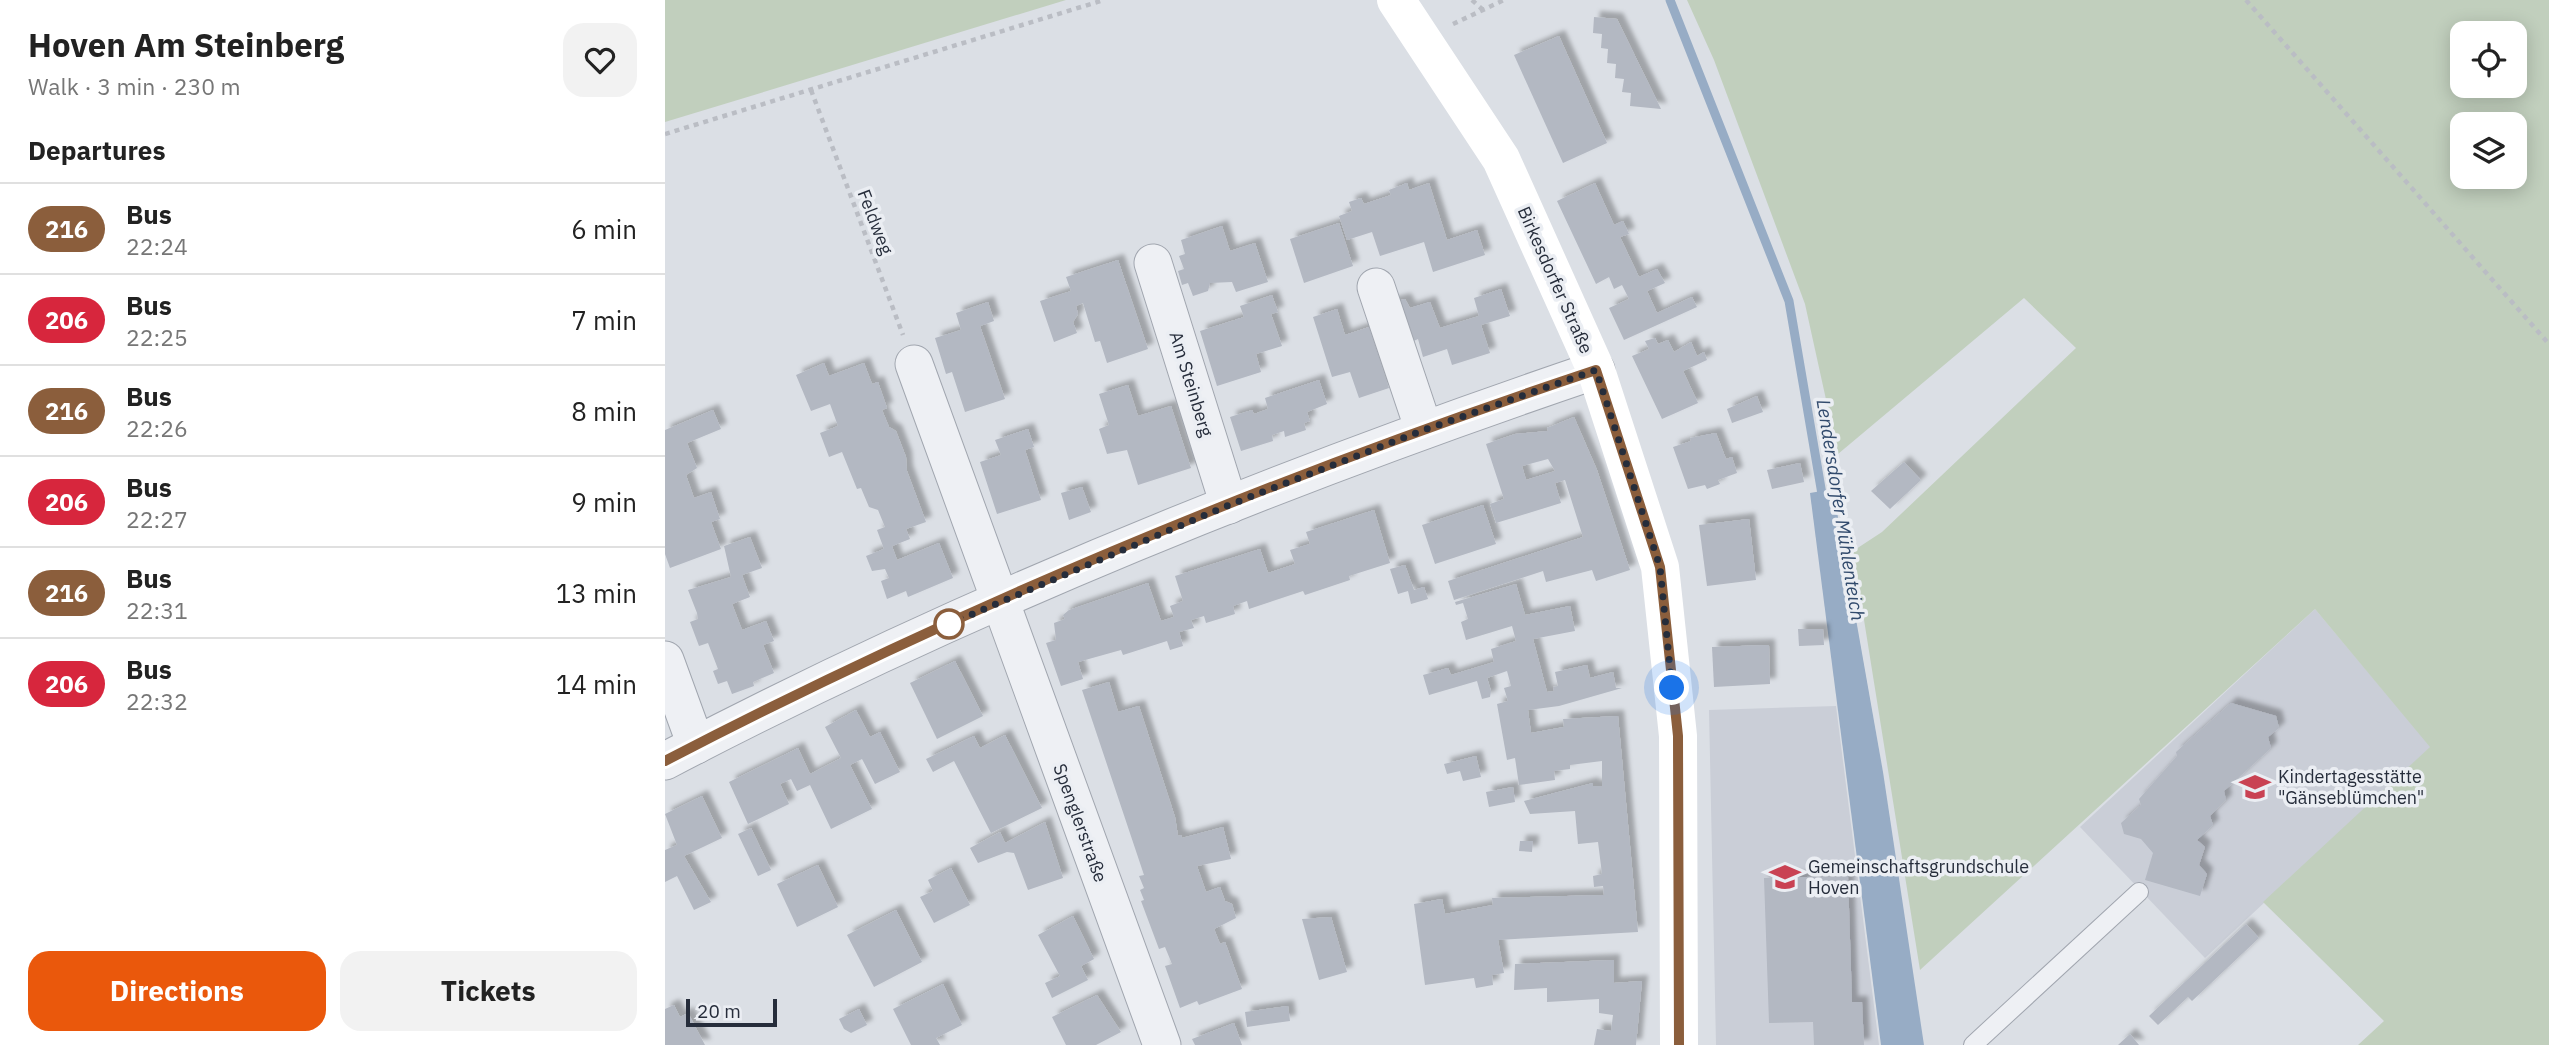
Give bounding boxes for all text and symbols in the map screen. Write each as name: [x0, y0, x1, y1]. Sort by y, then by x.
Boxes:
map controls: [2450, 21, 2527, 189]
button: locate: [2450, 21, 2527, 98]
text: Hoven Am Steinberg: [28, 23, 344, 66]
button: heart: [563, 23, 637, 97]
text: Walk · 3 min · 230 m: [28, 71, 241, 101]
button: layers: [2450, 112, 2527, 189]
text: Departures: [28, 133, 166, 167]
street label: Feldweg: [853, 186, 899, 258]
text: Bus: [126, 197, 172, 231]
street label: Birkesdorfer Straße: [1513, 203, 1598, 357]
text: 6 min: [571, 212, 637, 246]
text: 216: [45, 213, 88, 245]
text: 22:24: [126, 231, 188, 261]
text: Bus: [126, 288, 172, 322]
text: 7 min: [571, 303, 637, 337]
text: 206: [45, 304, 88, 336]
text: 22:25: [126, 322, 188, 352]
street label: Am Steinberg: [1165, 328, 1219, 440]
text: Bus: [126, 379, 172, 413]
text: 8 min: [571, 394, 637, 428]
text: 216: [45, 395, 88, 427]
water label: Lendersdorfer Mühlenteich: [1812, 398, 1870, 622]
text: 22:26: [126, 413, 188, 443]
text: Bus: [126, 470, 172, 504]
text: 9 min: [571, 485, 637, 519]
text: 206: [45, 486, 88, 518]
text: 22:27: [126, 504, 188, 534]
text: Bus: [126, 561, 172, 595]
text: 13 min: [556, 576, 637, 610]
text: 216: [45, 577, 88, 609]
text: 22:31: [126, 595, 188, 625]
unlabelled marker: [934, 609, 964, 639]
text: Bus: [126, 652, 172, 686]
text: 14 min: [556, 667, 637, 701]
text: 206: [45, 668, 88, 700]
your location: [1654, 670, 1689, 705]
text: 22:32: [126, 686, 188, 716]
street label: Spenglerstraße: [1048, 760, 1113, 885]
place label: Kindertagesstätte "Gänseblümchen": [2278, 765, 2424, 809]
school or university icon: Kindertagesstätte "Gänseblümchen": [2238, 770, 2272, 804]
place label: Gemeinschaftsgrundschule Hoven: [1808, 855, 2029, 899]
school or university icon: Gemeinschaftsgrundschule Hoven: [1768, 860, 1802, 894]
button: Directions: [28, 951, 326, 1031]
button: Tickets: [340, 951, 637, 1031]
scale bar: [686, 996, 777, 1028]
text: 20 m: [697, 999, 741, 1023]

